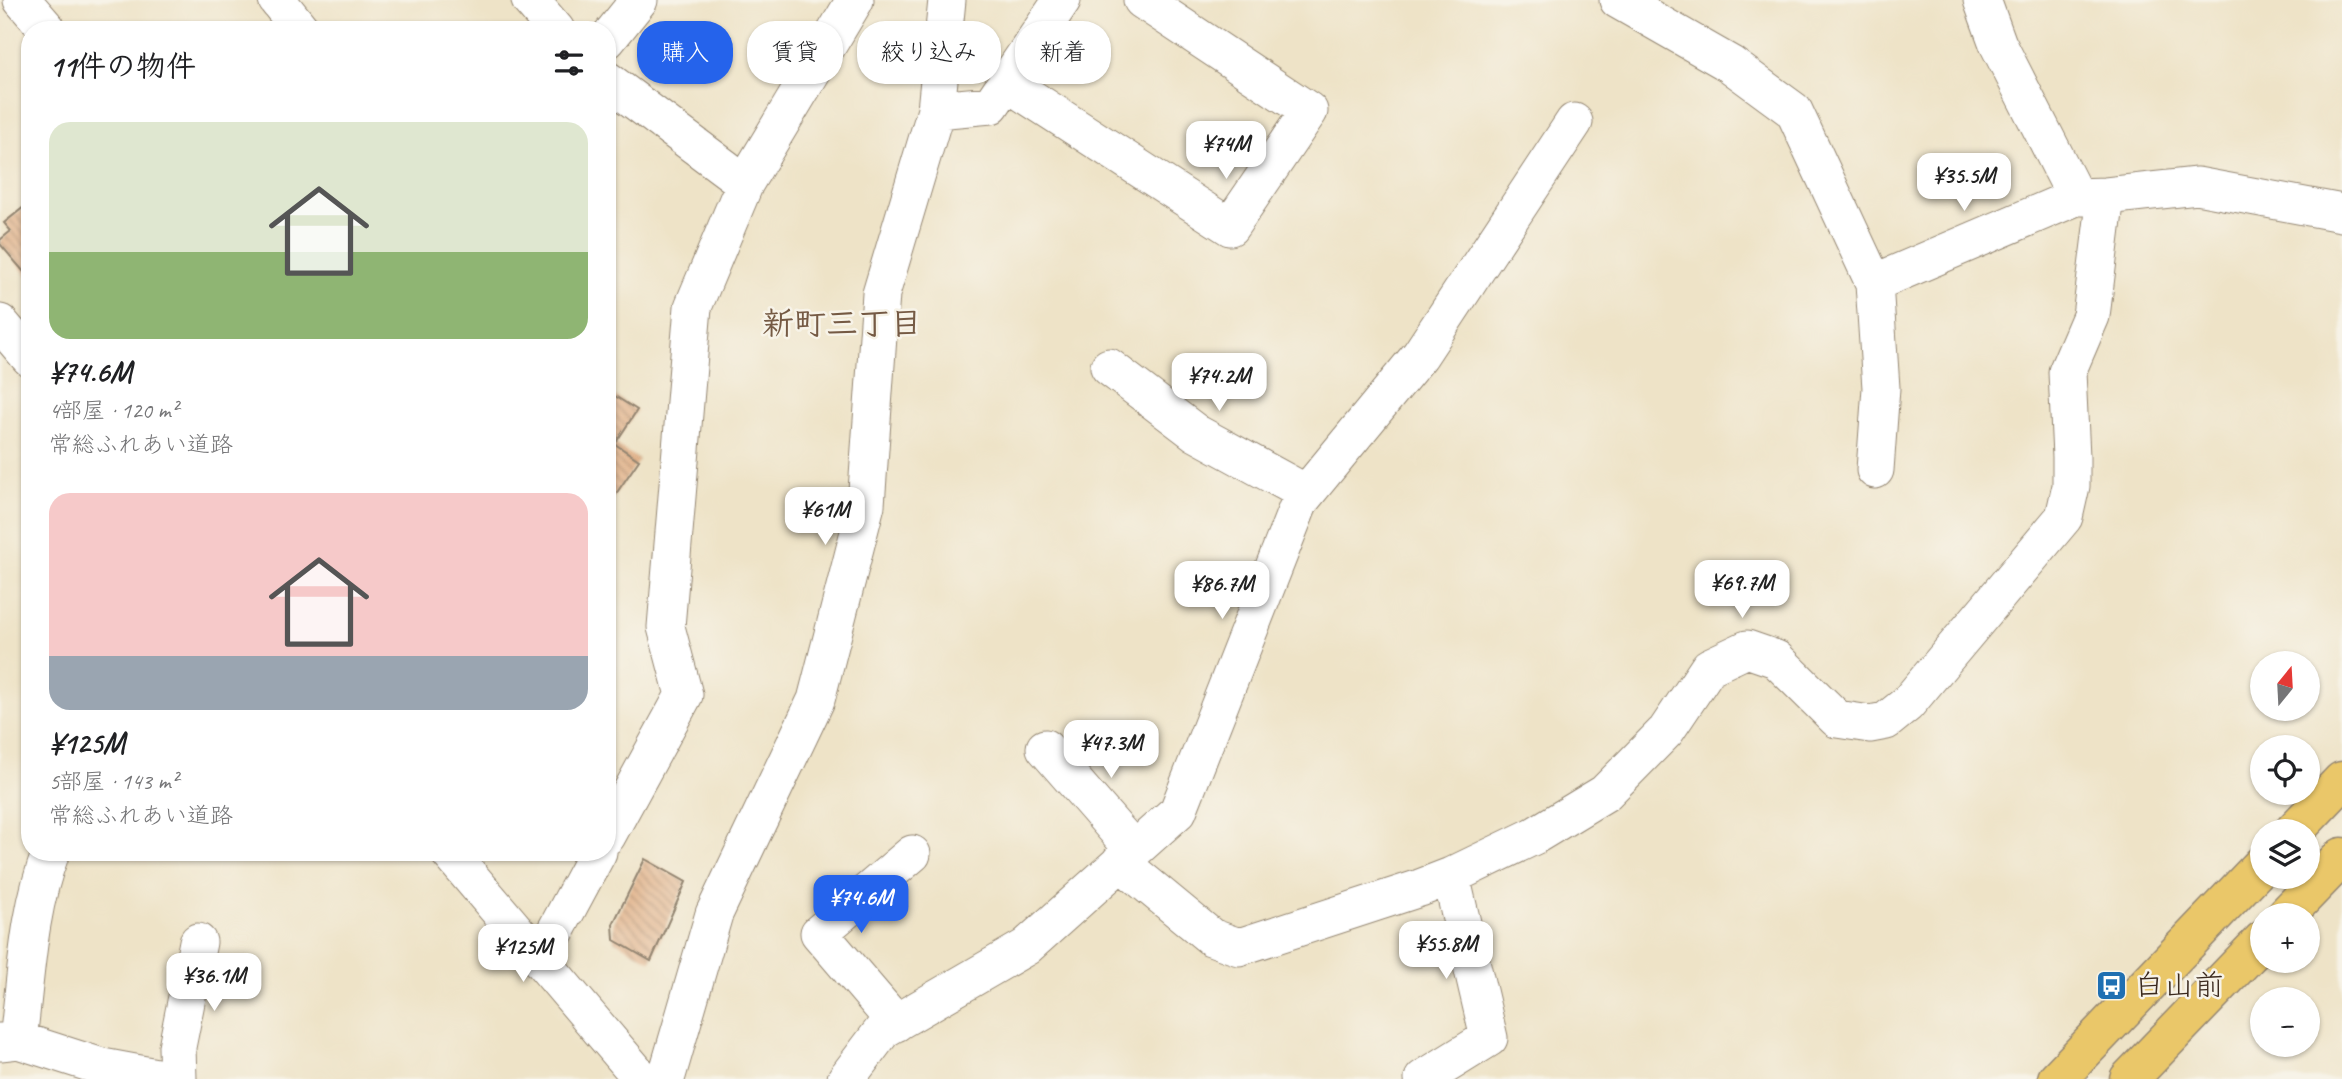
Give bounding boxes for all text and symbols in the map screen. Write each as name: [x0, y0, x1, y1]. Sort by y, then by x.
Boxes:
chip: 購入: [637, 21, 733, 84]
chip: 賃貸: [747, 21, 843, 84]
chip: 絞り込み: [857, 21, 1001, 84]
chip: 新着: [1015, 21, 1111, 84]
icon: filters: [550, 44, 588, 82]
text: 11件の物件: [49, 47, 196, 85]
pin: ¥74M: [1185, 122, 1267, 181]
text: ¥74M: [1202, 129, 1250, 158]
pin: ¥35.5M: [1907, 154, 2021, 213]
text: ¥35.5M: [1933, 161, 1995, 190]
icon: home: [256, 168, 382, 294]
district label: 新町三丁目: [762, 303, 922, 344]
text: ¥74.6M: [49, 353, 131, 391]
pin: ¥74.2M: [1162, 354, 1276, 413]
text: ¥74.2M: [1188, 361, 1250, 390]
text: 4部屋 · 120 m²: [49, 396, 178, 425]
text: 常総ふれあい道路: [49, 430, 233, 459]
pin: ¥61M: [784, 488, 866, 547]
text: ¥61M: [801, 495, 849, 524]
icon: home: [256, 539, 382, 665]
pin: ¥69.7M: [1685, 560, 1799, 620]
pin: ¥86.7M: [1165, 562, 1279, 621]
text: ¥69.7M: [1711, 568, 1773, 597]
text: ¥86.7M: [1190, 569, 1254, 598]
north arrow: [2250, 651, 2320, 721]
map controls: [2250, 651, 2320, 1057]
pin: ¥47.3M: [1054, 720, 1168, 780]
text: ¥125M: [49, 724, 124, 762]
text: ¥47.3M: [1080, 728, 1142, 757]
button: locate: [2250, 735, 2320, 805]
text: 5部屋 · 143 m²: [49, 767, 178, 796]
text: 常総ふれあい道路: [49, 801, 233, 830]
button: layers: [2250, 819, 2320, 889]
pin: ¥74.6M: [804, 876, 918, 935]
text: ¥74.6M: [829, 883, 893, 912]
button: +: [2250, 903, 2320, 973]
pin: ¥55.8M: [1389, 922, 1503, 981]
pin: ¥125M: [474, 925, 572, 984]
text: ¥55.8M: [1415, 929, 1477, 958]
text: ¥125M: [494, 932, 552, 961]
pin: ¥36.1M: [157, 954, 271, 1013]
text: ¥36.1M: [182, 961, 246, 990]
place label: 白山前: [2134, 966, 2224, 1004]
bus stop icon: 白山前: [2094, 968, 2128, 1002]
button: −: [2250, 987, 2320, 1057]

